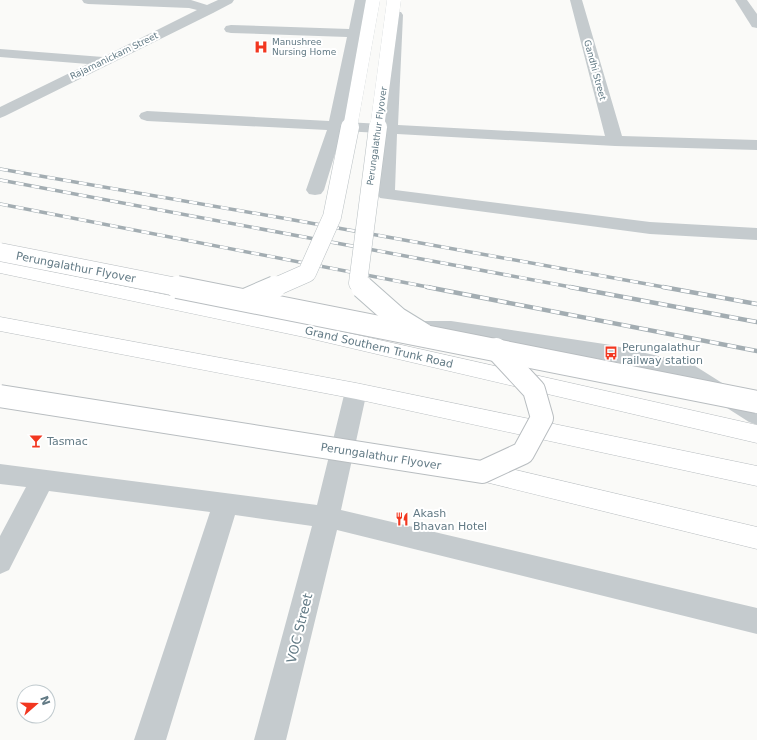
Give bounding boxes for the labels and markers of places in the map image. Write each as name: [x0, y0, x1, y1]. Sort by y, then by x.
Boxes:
place label: Manushree Nursing Home: [272, 37, 337, 57]
hospital icon: Manushree Nursing Home: [253, 39, 269, 55]
place label: Perungalathur railway station: [622, 341, 703, 367]
bus stop icon: Perungalathur railway station: [603, 345, 619, 361]
bar icon: Tasmac: [28, 433, 44, 449]
place label: Tasmac: [46, 435, 88, 448]
place label: Akash Bhavan Hotel: [413, 507, 487, 533]
restaurant icon: Akash Bhavan Hotel: [394, 511, 410, 527]

